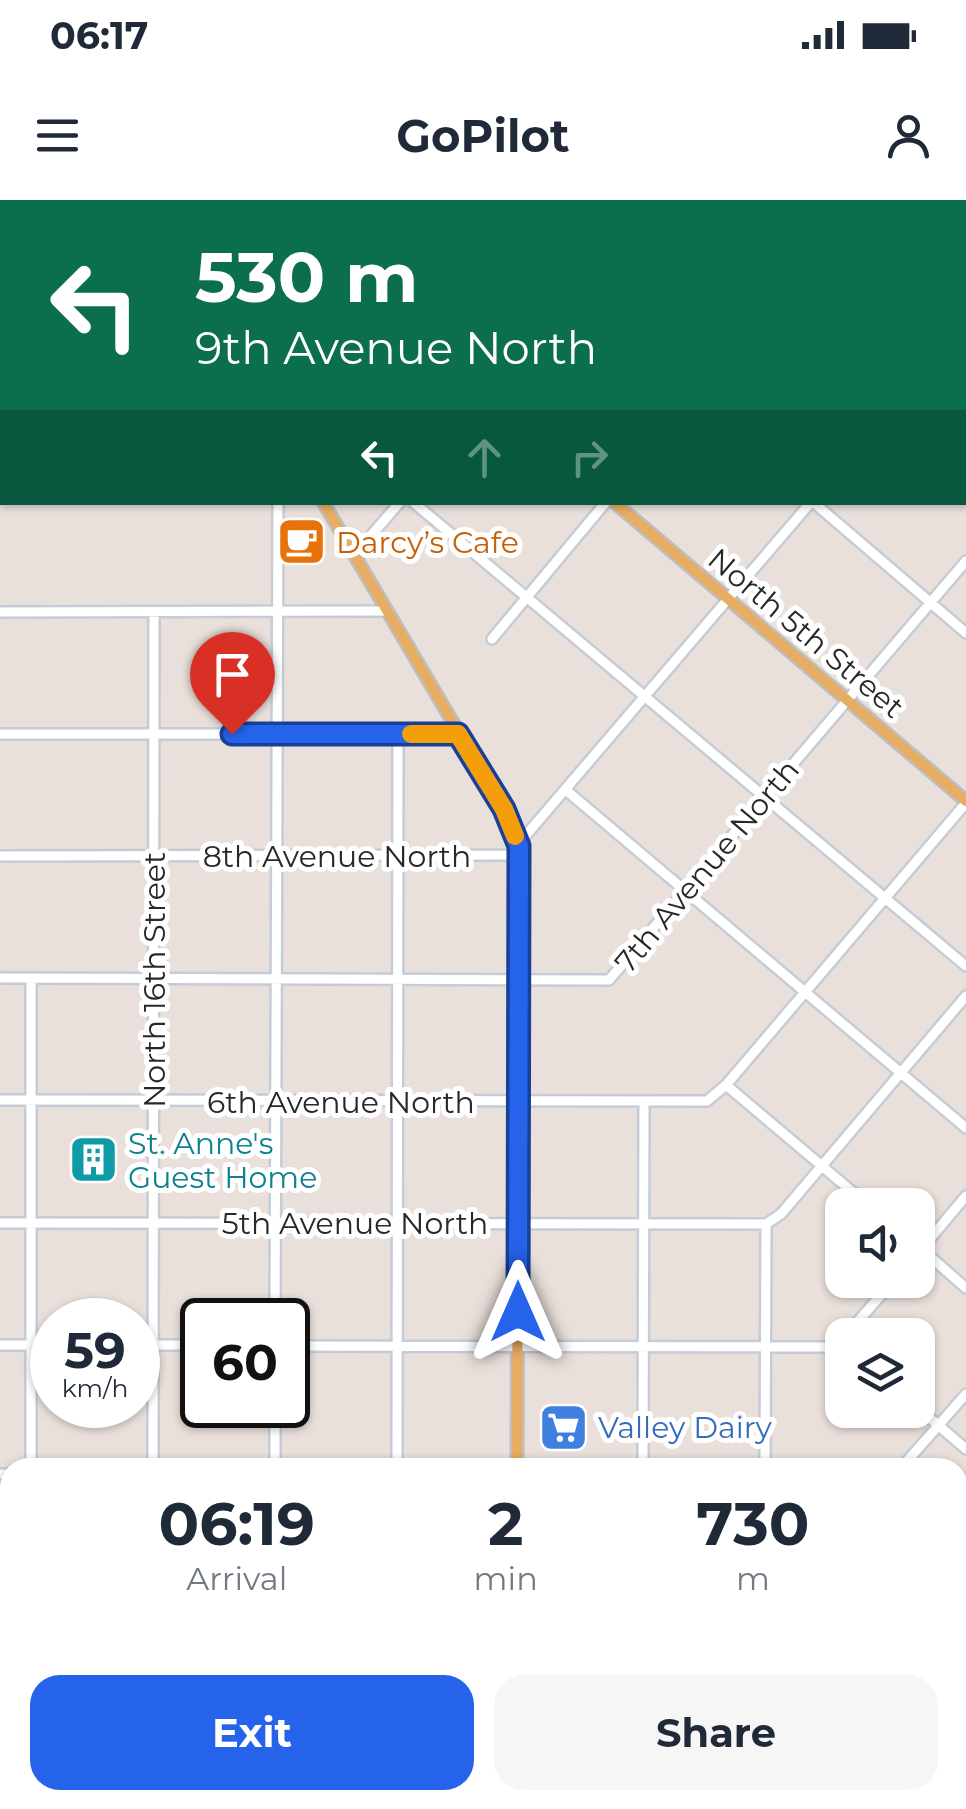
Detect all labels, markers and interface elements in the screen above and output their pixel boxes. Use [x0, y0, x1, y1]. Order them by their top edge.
text: 06:17 [50, 12, 148, 59]
icon: menu [30, 108, 85, 163]
text: GoPilot [396, 108, 570, 163]
icon: person [881, 108, 936, 163]
text: 530 m [195, 234, 419, 320]
icon: left [30, 240, 160, 370]
text: 9th Avenue North [195, 320, 597, 375]
icon: left [352, 430, 407, 485]
icon: ahead [457, 430, 512, 485]
icon: right [562, 430, 617, 485]
cafe icon: Darcy’s Cafe [275, 516, 327, 568]
place label: Darcy’s Cafe [336, 524, 519, 561]
street label: North 5th Street [701, 540, 911, 726]
pin [190, 632, 275, 735]
icon: arrive [205, 647, 260, 702]
street label: 7th Avenue North [607, 752, 807, 980]
street label: 8th Avenue North [203, 838, 471, 875]
street label: North 16th Street [136, 852, 173, 1108]
street label: 6th Avenue North [207, 1084, 475, 1121]
place label: St. Anne's Guest Home [128, 1125, 317, 1196]
building icon: St. Anne's Guest Home [67, 1134, 119, 1186]
map controls [825, 1188, 935, 1428]
button: sound [825, 1188, 935, 1298]
street label: 5th Avenue North [222, 1205, 488, 1242]
position arrow [466, 1260, 570, 1364]
speed limit sign: 60 [180, 1298, 310, 1428]
button: layers [825, 1318, 935, 1428]
text: 59 [64, 1320, 126, 1381]
text: km/h [62, 1373, 128, 1403]
supermarket icon: Valley Dairy [537, 1401, 589, 1453]
place label: Valley Dairy [598, 1409, 773, 1446]
text: 06:19 [159, 1487, 315, 1560]
text: 2 [488, 1487, 523, 1560]
text: 730 [696, 1487, 809, 1560]
text: Arrival [186, 1559, 287, 1598]
text: min [474, 1559, 538, 1598]
text: m [736, 1559, 770, 1598]
button: Exit [30, 1675, 474, 1790]
button: Share [494, 1675, 938, 1790]

